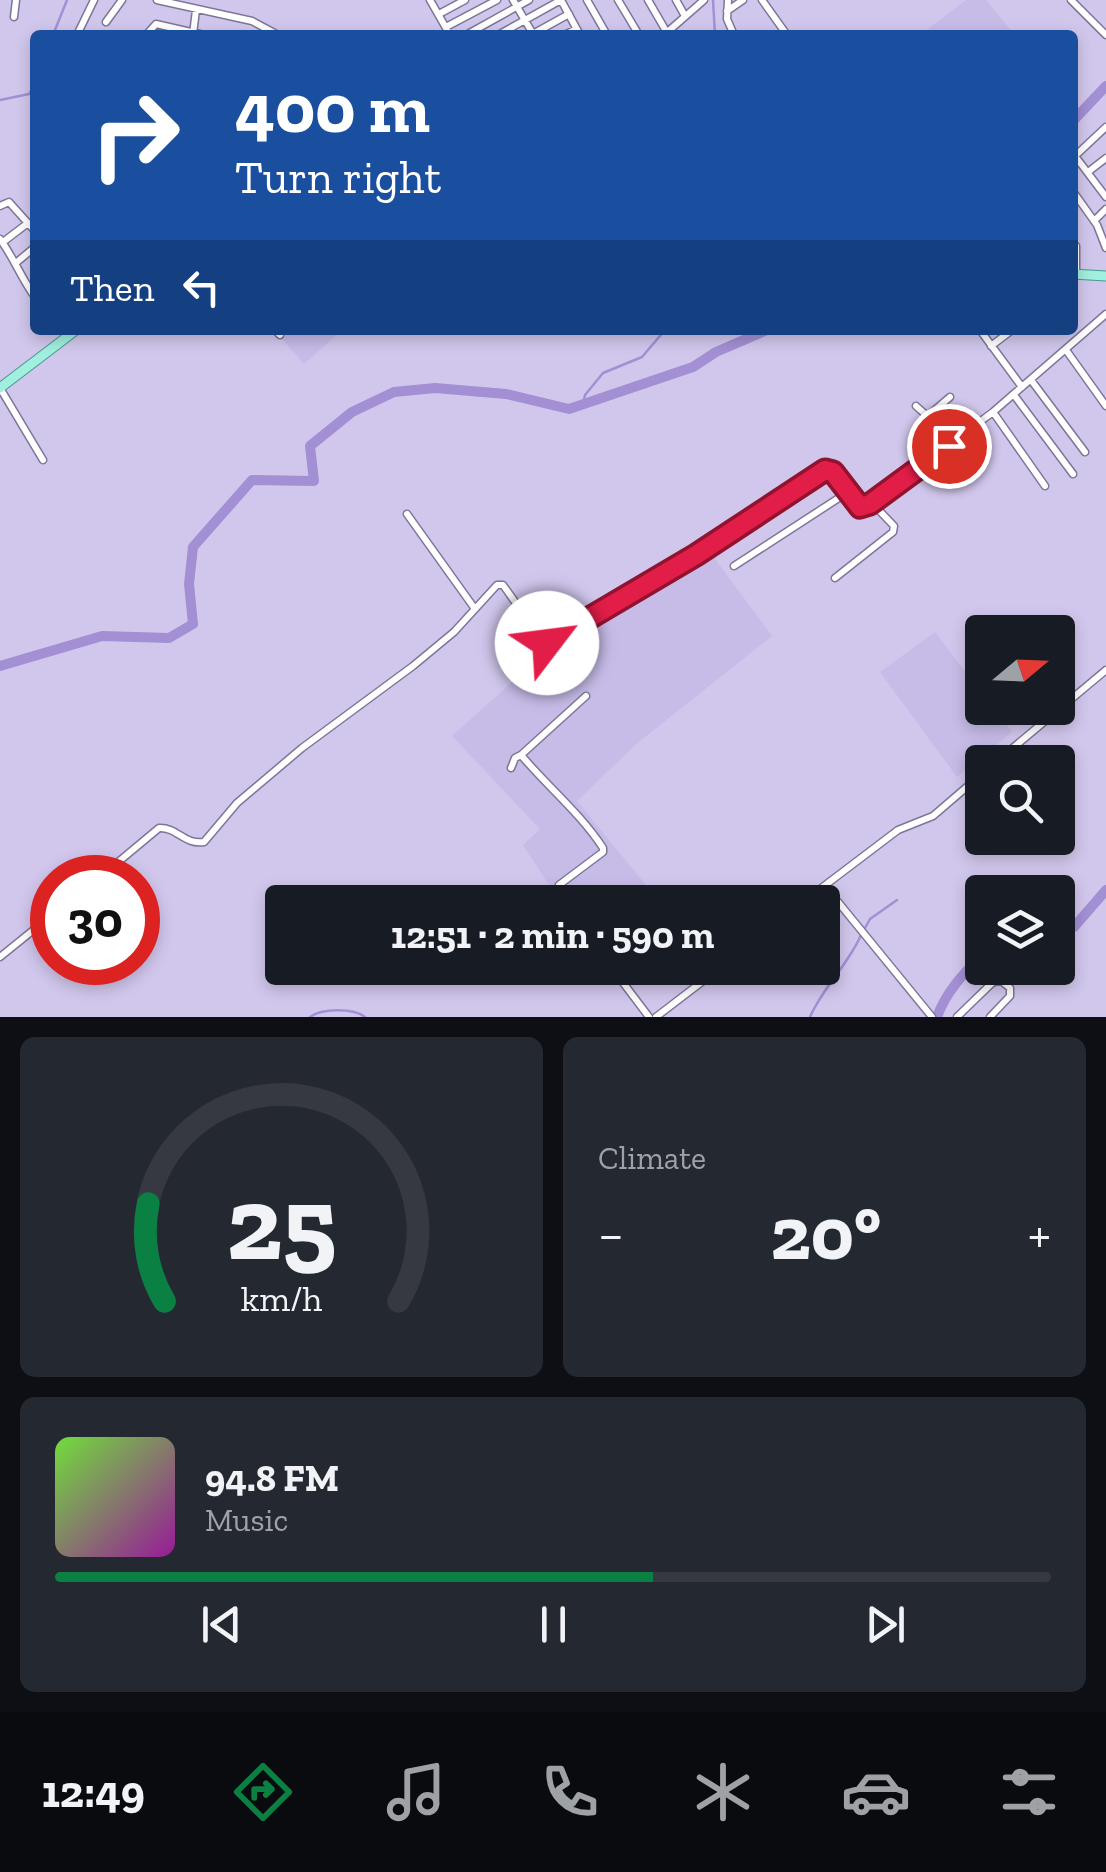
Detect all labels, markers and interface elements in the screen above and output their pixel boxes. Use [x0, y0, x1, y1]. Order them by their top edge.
text: 400 m [235, 66, 430, 150]
icon: right [70, 70, 200, 200]
text: Turn right [235, 151, 441, 205]
icon: left [174, 260, 229, 315]
text: Then [70, 265, 154, 311]
pin [907, 404, 992, 489]
icon: arrive [922, 419, 977, 474]
position arrow [495, 591, 599, 695]
north arrow [965, 615, 1075, 725]
map controls [965, 615, 1075, 985]
button: search [965, 745, 1075, 855]
speed limit sign: 30 [30, 855, 160, 985]
button: layers [965, 875, 1075, 985]
text: 12:51 · 2 min · 590 m [391, 912, 714, 958]
text: Climate [598, 1139, 706, 1177]
text: 25 [226, 1161, 337, 1286]
text: 20° [770, 1188, 881, 1278]
text: − [598, 1201, 624, 1267]
text: + [1028, 1201, 1051, 1267]
text: km/h [241, 1277, 322, 1320]
text: 94.8 FM [205, 1455, 339, 1501]
text: Music [205, 1501, 288, 1539]
icon: previous [194, 1597, 249, 1652]
icon: pause [526, 1597, 581, 1652]
icon: next [858, 1597, 913, 1652]
icon: directions [228, 1757, 298, 1827]
icon: music [381, 1757, 451, 1827]
icon: phone [535, 1757, 605, 1827]
icon: climate [688, 1757, 758, 1827]
icon: car [841, 1757, 911, 1827]
icon: filters [994, 1757, 1064, 1827]
text: 12:49 [42, 1765, 145, 1819]

